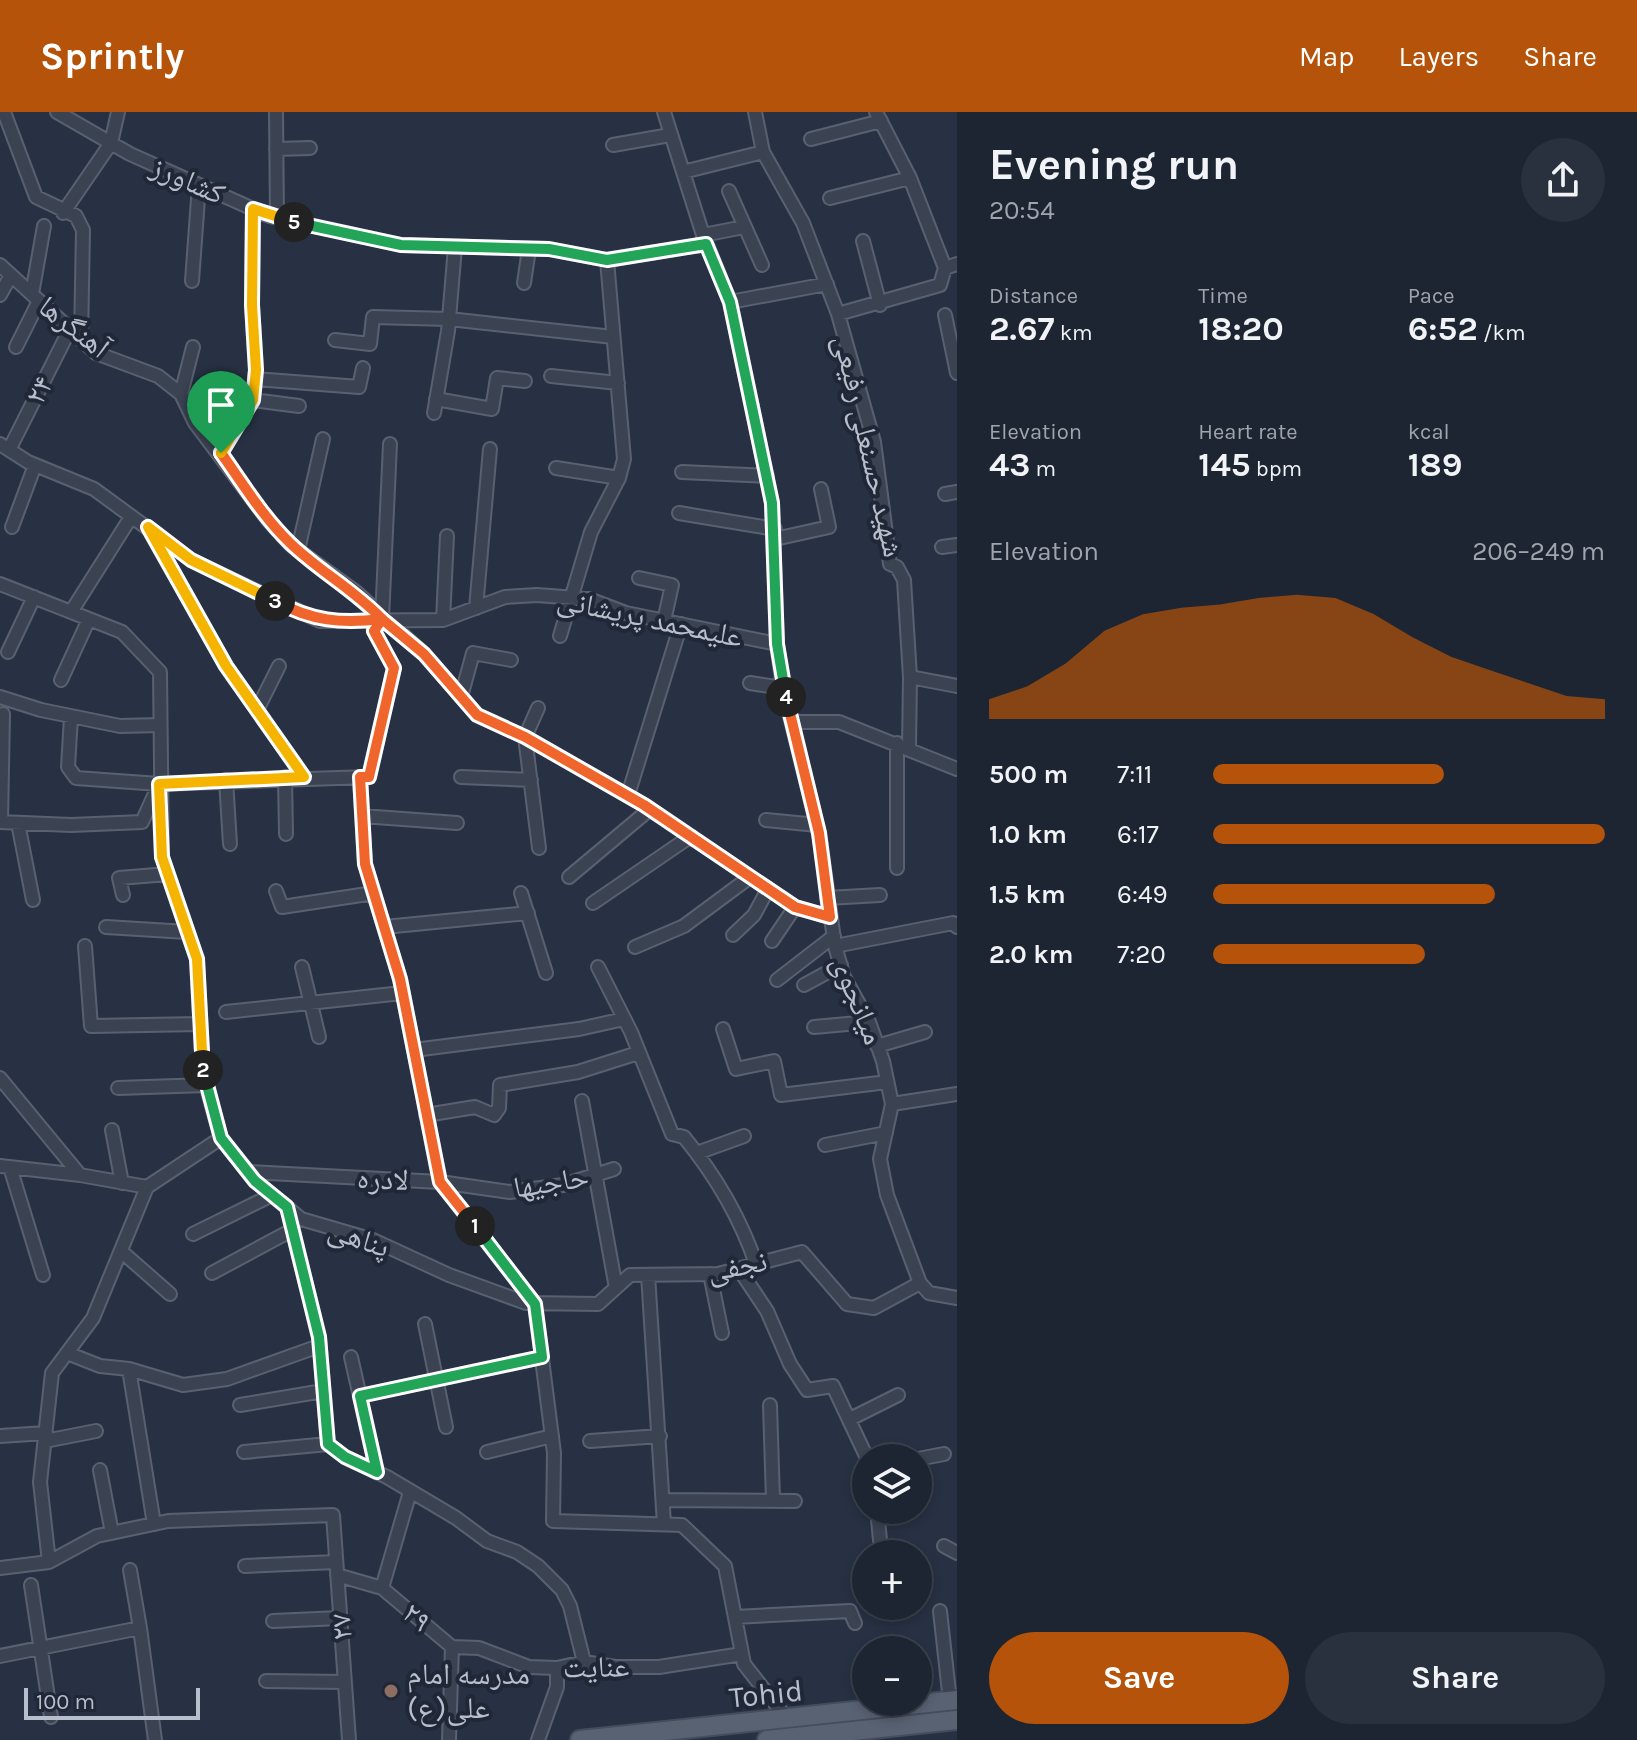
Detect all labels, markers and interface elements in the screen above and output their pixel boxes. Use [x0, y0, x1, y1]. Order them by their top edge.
text: Sprintly [40, 34, 184, 79]
text: Map [1299, 40, 1354, 73]
text: Layers [1398, 40, 1479, 73]
text: Share [1523, 40, 1597, 73]
button: share [1521, 138, 1605, 222]
text: Evening run [989, 139, 1239, 190]
street label: کشاورز [145, 147, 231, 212]
text: 20:54 [989, 195, 1055, 226]
pin: 5 [274, 202, 314, 242]
text: 5 [288, 209, 300, 235]
text: Distance [989, 283, 1078, 309]
text: Time [1198, 283, 1248, 309]
text: Pace [1408, 283, 1455, 309]
street label: آهنگرها [31, 288, 118, 367]
text: 2.67 [989, 309, 1054, 349]
text: 18:20 [1198, 309, 1284, 349]
text: 6:52 [1408, 309, 1478, 349]
text: km [1054, 320, 1093, 346]
text: /km [1478, 320, 1526, 346]
street label: شهید حسنعلی رفیعی [826, 332, 912, 560]
street label: ۲۴ [17, 370, 61, 410]
pin [187, 371, 255, 453]
icon: arrive [199, 383, 243, 427]
text: Elevation [989, 419, 1082, 445]
text: Heart rate [1198, 419, 1298, 445]
text: kcal [1408, 419, 1450, 445]
text: 43 [989, 445, 1030, 485]
text: 145 [1198, 445, 1250, 485]
text: 189 [1408, 445, 1463, 485]
text: m [1030, 456, 1056, 482]
text: bpm [1250, 456, 1302, 482]
text: Elevation [989, 536, 1099, 567]
text: 206–249 m [1472, 536, 1605, 567]
pin: 3 [255, 581, 295, 621]
street label: علیمحمد پریشانی [554, 581, 746, 655]
text: 3 [268, 588, 282, 614]
pin: 4 [766, 677, 806, 717]
text: 4 [779, 684, 793, 710]
text: 500 m [989, 759, 1068, 790]
text: 7:11 [1117, 759, 1152, 790]
text: 1.0 km [989, 819, 1067, 850]
text: 6:17 [1117, 819, 1159, 850]
text: 1.5 km [989, 879, 1066, 910]
text: 6:49 [1117, 879, 1167, 910]
text: 2.0 km [989, 939, 1073, 970]
text: 7:20 [1117, 939, 1166, 970]
street label: میانجوی [824, 950, 892, 1050]
pin: 2 [183, 1050, 223, 1090]
text: 2 [196, 1057, 210, 1083]
street label: حاجیها [511, 1158, 591, 1206]
street label: لادره [356, 1160, 410, 1198]
pin: 1 [455, 1206, 495, 1246]
street label: پناهی [324, 1211, 394, 1265]
text: 1 [471, 1213, 479, 1239]
street label: نجفی [704, 1243, 770, 1289]
map controls [852, 1444, 932, 1716]
button: layers [852, 1444, 932, 1524]
button: + [852, 1540, 932, 1620]
street label: ۲۹ [395, 1595, 439, 1639]
street label: ۲۷ [322, 1612, 360, 1642]
button: Save [989, 1632, 1289, 1724]
button: Share [1305, 1632, 1605, 1724]
button: − [852, 1636, 932, 1716]
street label: عنایت [563, 1648, 629, 1686]
place label: مدرسه امام علی(ع) [407, 1656, 530, 1727]
street label: Tohid [727, 1672, 805, 1716]
marker: مدرسه امام علی(ع) [382, 1682, 400, 1700]
scale bar [24, 1684, 200, 1720]
text: 100 m [36, 1689, 95, 1715]

